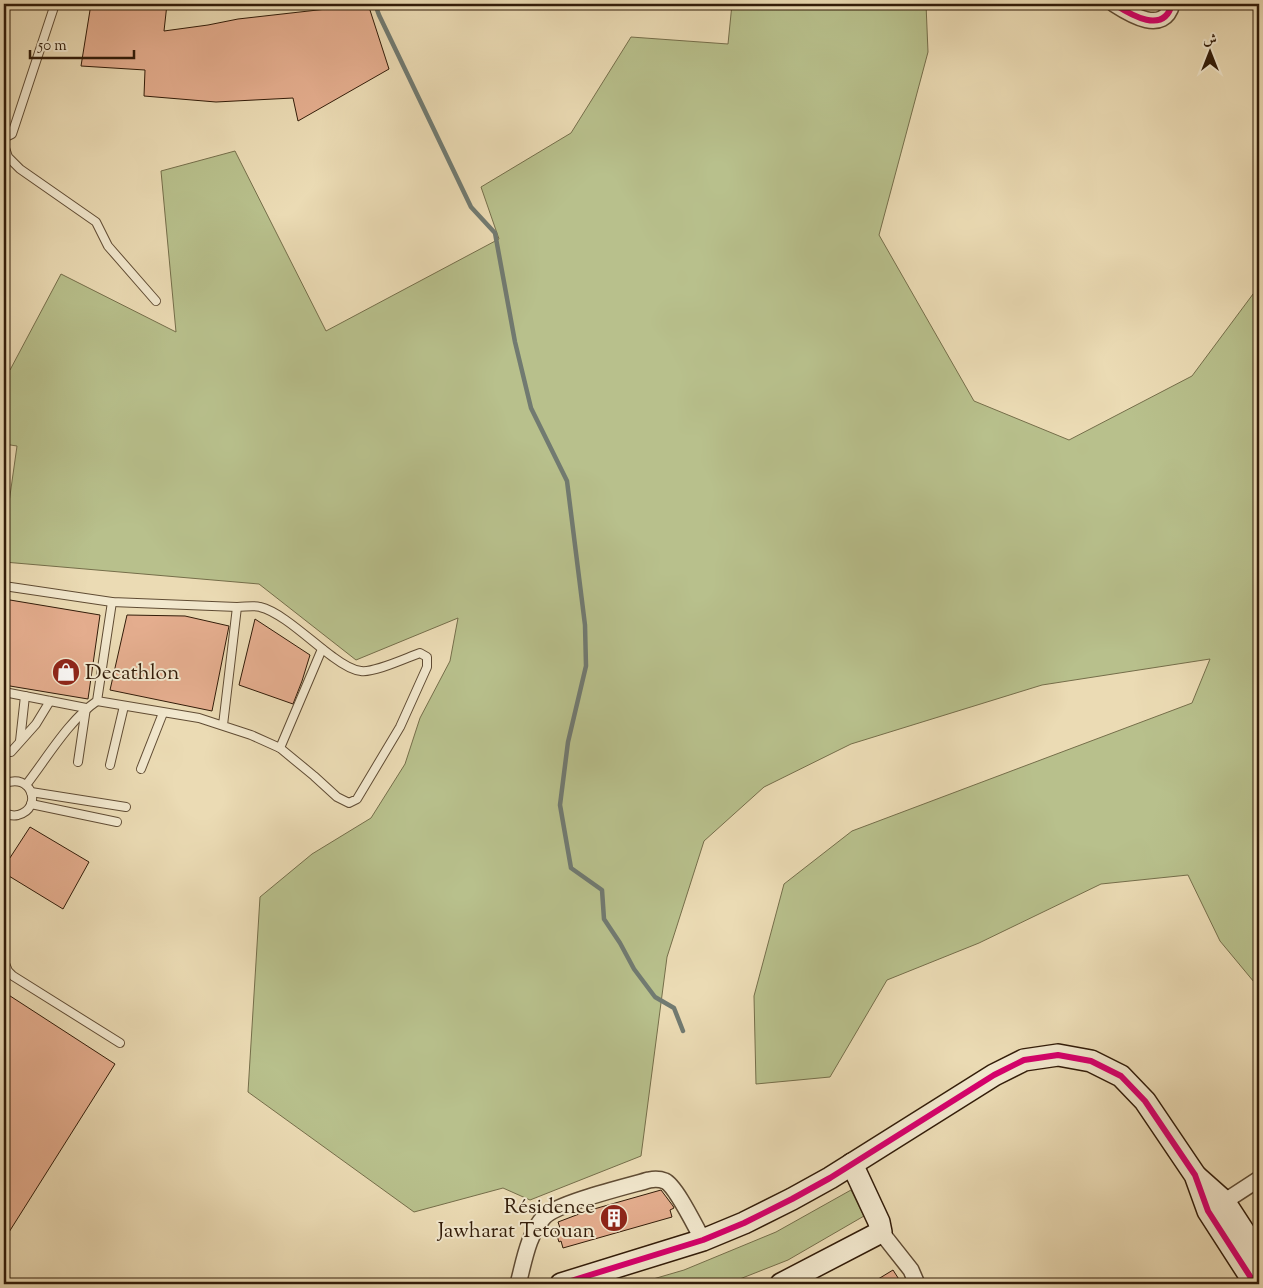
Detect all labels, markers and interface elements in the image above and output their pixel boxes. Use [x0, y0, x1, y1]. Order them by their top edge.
scale bar [30, 28, 134, 60]
north arrow [1186, 28, 1236, 78]
text: ش [1203, 31, 1217, 51]
text: 50 m [37, 36, 67, 57]
shop icon: Decathlon [51, 657, 81, 687]
place label: Decathlon [85, 659, 179, 689]
place label: Résidence Jawharat Tetouan [437, 1193, 595, 1247]
building icon: Résidence Jawharat Tetouan [599, 1203, 629, 1233]

